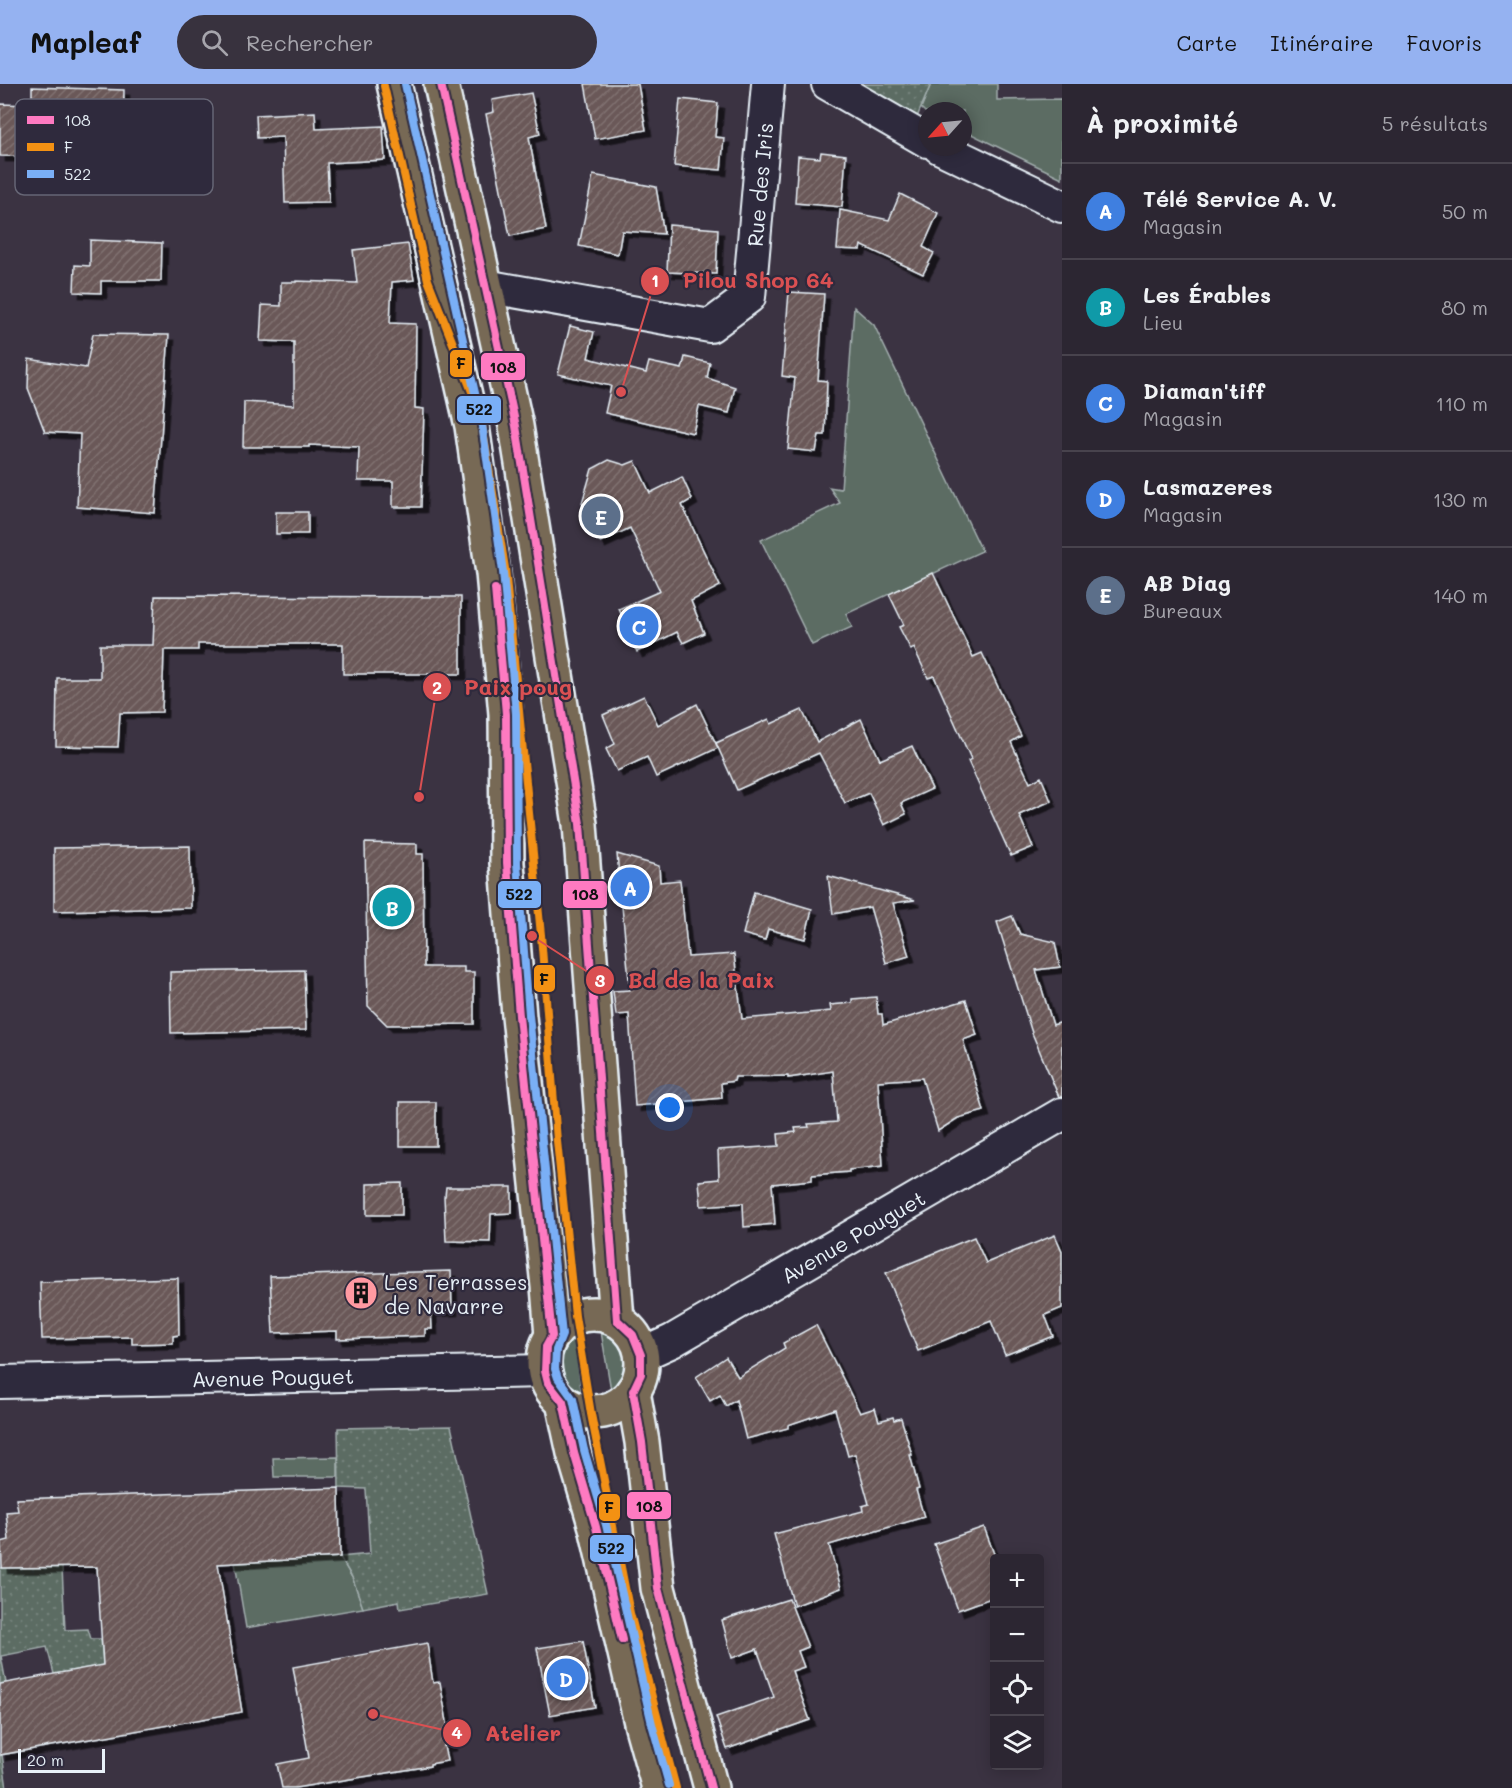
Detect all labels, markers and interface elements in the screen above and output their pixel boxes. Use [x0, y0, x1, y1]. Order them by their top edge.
search box [177, 15, 597, 69]
text: Mapleaf [30, 24, 141, 60]
icon: search [198, 26, 231, 59]
text: Rechercher [246, 28, 374, 57]
text: Carte [1176, 29, 1237, 56]
text: Itinéraire [1270, 29, 1373, 56]
text: Favoris [1406, 29, 1482, 56]
legend [15, 99, 213, 195]
north arrow [918, 102, 972, 156]
text: À proximité [1086, 106, 1238, 140]
text: 108 [64, 109, 91, 130]
text: 5 résultats [1382, 110, 1488, 136]
street label: Rue des Iris [740, 121, 778, 248]
text: F [64, 136, 73, 157]
text: 522 [64, 163, 91, 184]
text: Télé Service A. V. [1143, 184, 1337, 213]
text: A [1099, 198, 1112, 224]
text: 50 m [1442, 198, 1488, 224]
text: Magasin [1143, 213, 1222, 239]
callout: Pilou Shop 64 [640, 261, 845, 301]
text: Pilou Shop 64 [682, 265, 834, 294]
text: 1 [651, 268, 659, 292]
text: Les Érables [1143, 280, 1271, 309]
text: B [1099, 294, 1112, 320]
text: 80 m [1441, 294, 1488, 320]
text: Lieu [1143, 309, 1183, 335]
line badge: F [449, 349, 473, 378]
text: F [456, 352, 466, 373]
line badge: 108 [480, 352, 526, 381]
text: 108 [489, 356, 517, 377]
text: Diaman'tiff [1143, 376, 1265, 405]
text: C [1098, 390, 1113, 416]
text: 110 m [1435, 390, 1488, 416]
line badge: 522 [456, 395, 502, 424]
text: 522 [465, 398, 493, 419]
text: Magasin [1143, 405, 1222, 431]
text: Lasmazeres [1143, 472, 1273, 501]
text: D [1098, 486, 1113, 512]
text: 130 m [1433, 486, 1488, 512]
pin: E [582, 494, 620, 538]
text: Magasin [1143, 501, 1222, 527]
text: AB Diag [1143, 568, 1231, 597]
text: E [1099, 582, 1112, 608]
text: 140 m [1433, 582, 1488, 608]
text: Bureaux [1143, 597, 1222, 623]
pin: C [620, 604, 658, 648]
callout: Paix poug [422, 667, 584, 707]
text: Paix poug [464, 672, 572, 701]
text: 2 [432, 675, 442, 699]
pin: A [610, 864, 650, 910]
line badge: 522 [497, 880, 542, 909]
line badge: 108 [562, 880, 608, 909]
text: 522 [505, 883, 533, 904]
text: 108 [571, 883, 599, 904]
pin: B [372, 884, 412, 930]
callout: Bd de la Paix [585, 960, 786, 1000]
line badge: F [533, 964, 556, 993]
text: Bd de la Paix [628, 965, 774, 994]
text: F [539, 968, 549, 989]
text: 3 [595, 968, 606, 992]
your location [655, 1093, 684, 1122]
street label: Avenue Pouguet [776, 1183, 929, 1288]
place label: Les Terrasses de Navarre [384, 1268, 527, 1319]
building icon: Les Terrasses de Navarre [343, 1275, 379, 1311]
street label: Avenue Pouguet [192, 1361, 354, 1392]
line badge: 108 [626, 1491, 672, 1520]
line badge: F [598, 1493, 621, 1522]
text: 108 [635, 1495, 663, 1516]
text: F [604, 1496, 614, 1517]
line badge: 522 [589, 1534, 634, 1563]
text: 522 [597, 1537, 625, 1558]
map controls [990, 1554, 1044, 1770]
button: + [990, 1554, 1044, 1608]
button: − [990, 1608, 1044, 1662]
pin: D [546, 1656, 586, 1700]
button: locate [990, 1662, 1044, 1716]
callout: Atelier [442, 1713, 573, 1753]
button: layers [990, 1716, 1044, 1770]
text: Atelier [485, 1718, 561, 1747]
text: 4 [451, 1720, 463, 1744]
scale bar [18, 1746, 105, 1774]
text: 20 m [27, 1749, 64, 1770]

